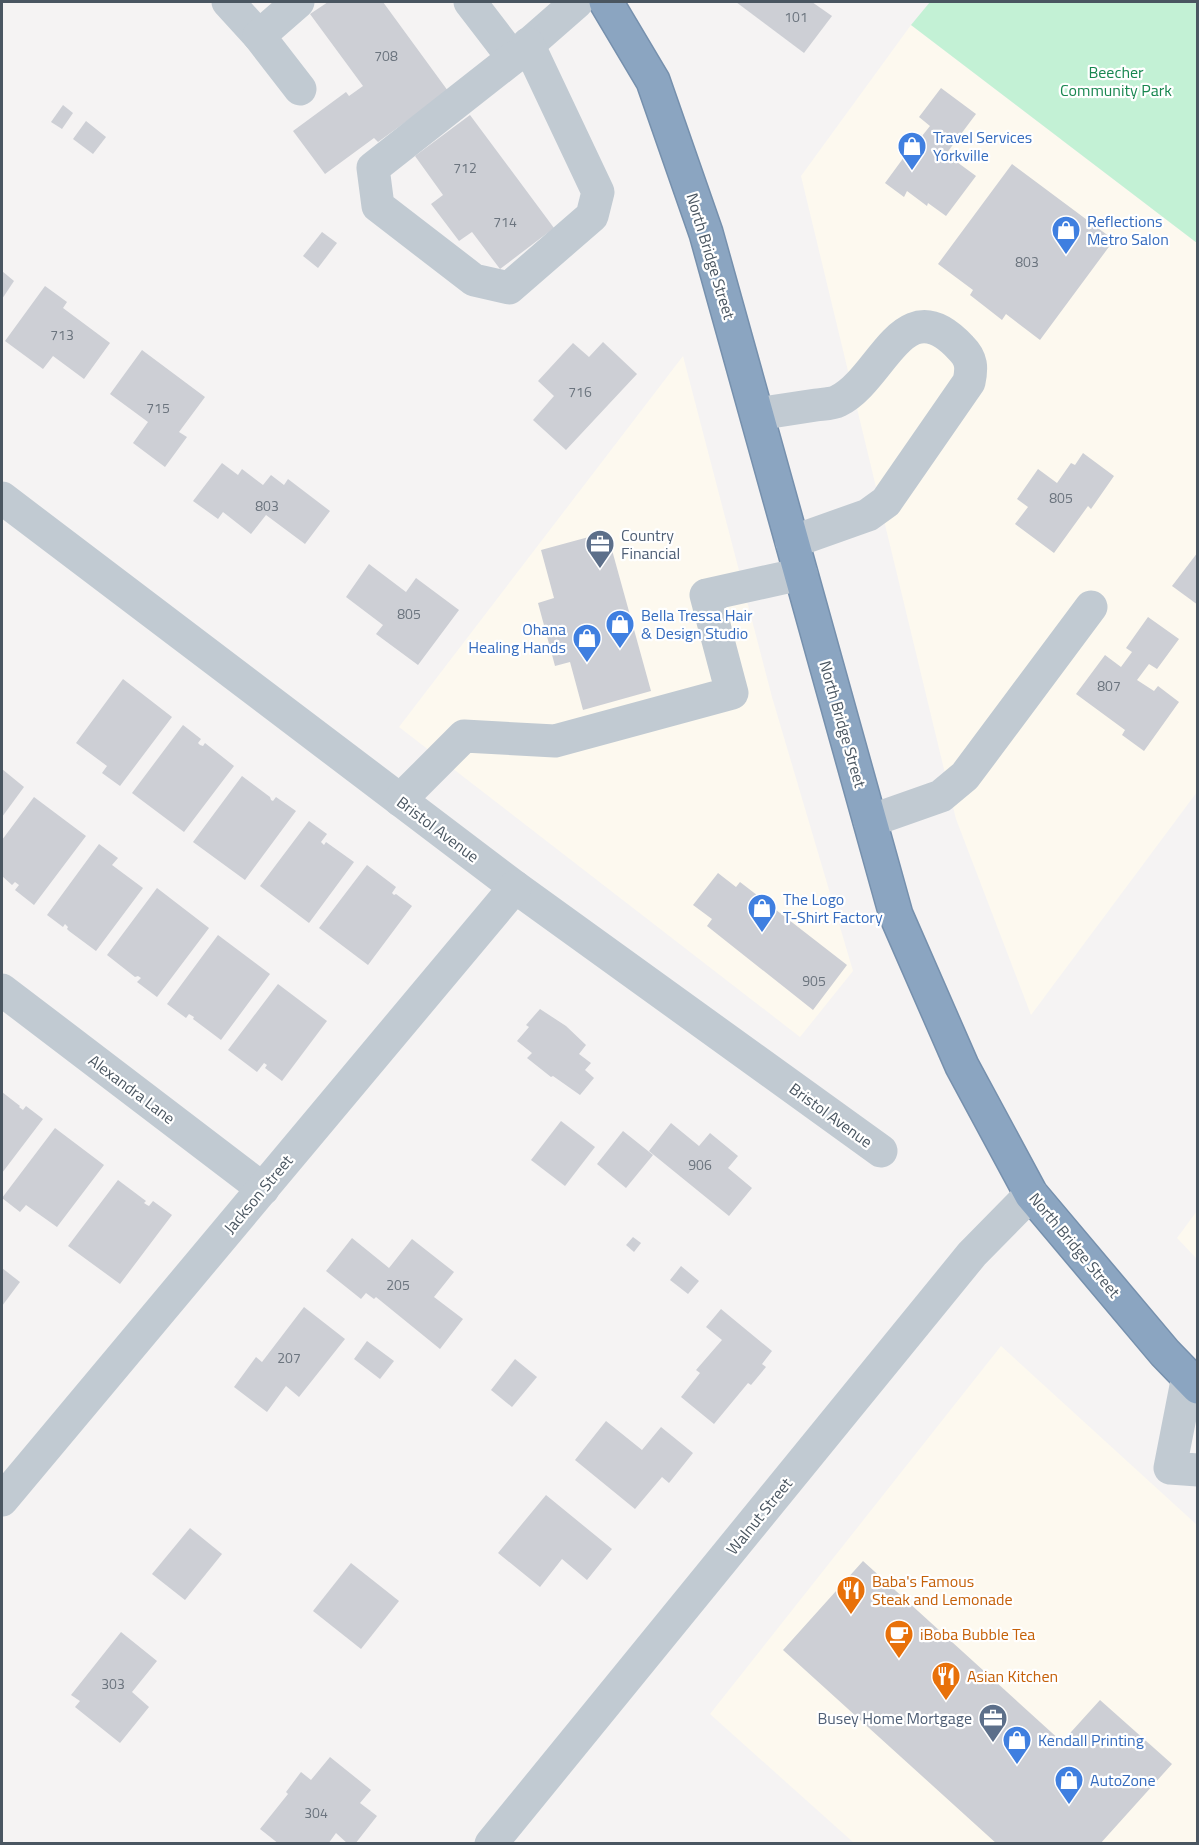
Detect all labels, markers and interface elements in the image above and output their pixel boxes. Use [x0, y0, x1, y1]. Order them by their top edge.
house number: 101 [784, 6, 808, 27]
house number: 708 [374, 45, 398, 66]
park label: Beecher Community Park [1060, 60, 1172, 102]
place label: Travel Services Yorkville [933, 125, 1032, 167]
shop icon: Travel Services Yorkville [896, 130, 928, 172]
house number: 712 [453, 157, 477, 178]
street label: North Bridge Street [680, 190, 742, 322]
place label: Reflections Metro Salon [1087, 209, 1169, 251]
house number: 714 [493, 211, 517, 232]
shop icon: Reflections Metro Salon [1050, 214, 1082, 256]
house number: 803 [1015, 251, 1039, 272]
house number: 713 [50, 324, 74, 345]
house number: 716 [568, 381, 592, 402]
house number: 715 [146, 397, 170, 418]
house number: 805 [1049, 487, 1073, 508]
house number: 803 [255, 495, 279, 516]
place label: Country Financial [621, 523, 680, 565]
office icon: Country Financial [584, 528, 616, 570]
house number: 805 [397, 603, 421, 624]
place label: Bella Tressa Hair & Design Studio [641, 603, 753, 645]
shop icon: Bella Tressa Hair & Design Studio [604, 608, 636, 650]
place label: Ohana Healing Hands [468, 617, 566, 659]
shop icon: Ohana Healing Hands [571, 622, 603, 664]
street label: North Bridge Street [813, 658, 873, 791]
house number: 807 [1097, 675, 1121, 696]
street label: Bristol Avenue [392, 790, 484, 868]
place label: The Logo T-Shirt Factory [783, 887, 883, 929]
shop icon: The Logo T-Shirt Factory [746, 892, 778, 934]
house number: 905 [802, 970, 826, 991]
street label: Alexandra Lane [84, 1048, 180, 1130]
street label: Bristol Avenue [784, 1077, 878, 1153]
street label: Jackson Street [218, 1149, 298, 1239]
house number: 906 [688, 1154, 712, 1175]
street label: North Bridge Street [1024, 1187, 1127, 1303]
house number: 205 [386, 1274, 410, 1295]
house number: 207 [277, 1347, 301, 1368]
street label: Walnut Street [720, 1472, 798, 1560]
place label: Baba's Famous Steak and Lemonade [872, 1569, 1013, 1611]
restaurant icon: Baba's Famous Steak and Lemonade [835, 1574, 867, 1616]
cafe icon: iBoba Bubble Tea [883, 1618, 915, 1660]
place label: iBoba Bubble Tea [920, 1622, 1035, 1646]
restaurant icon: Asian Kitchen [930, 1660, 962, 1702]
place label: Asian Kitchen [967, 1664, 1058, 1688]
house number: 303 [101, 1673, 125, 1694]
office icon: Busey Home Mortgage [977, 1702, 1009, 1744]
place label: Busey Home Mortgage [817, 1706, 972, 1730]
shop icon: Kendall Printing [1001, 1724, 1033, 1766]
place label: Kendall Printing [1038, 1728, 1144, 1752]
shop icon: AutoZone [1053, 1764, 1085, 1806]
place label: AutoZone [1090, 1768, 1156, 1792]
house number: 304 [304, 1802, 328, 1823]

